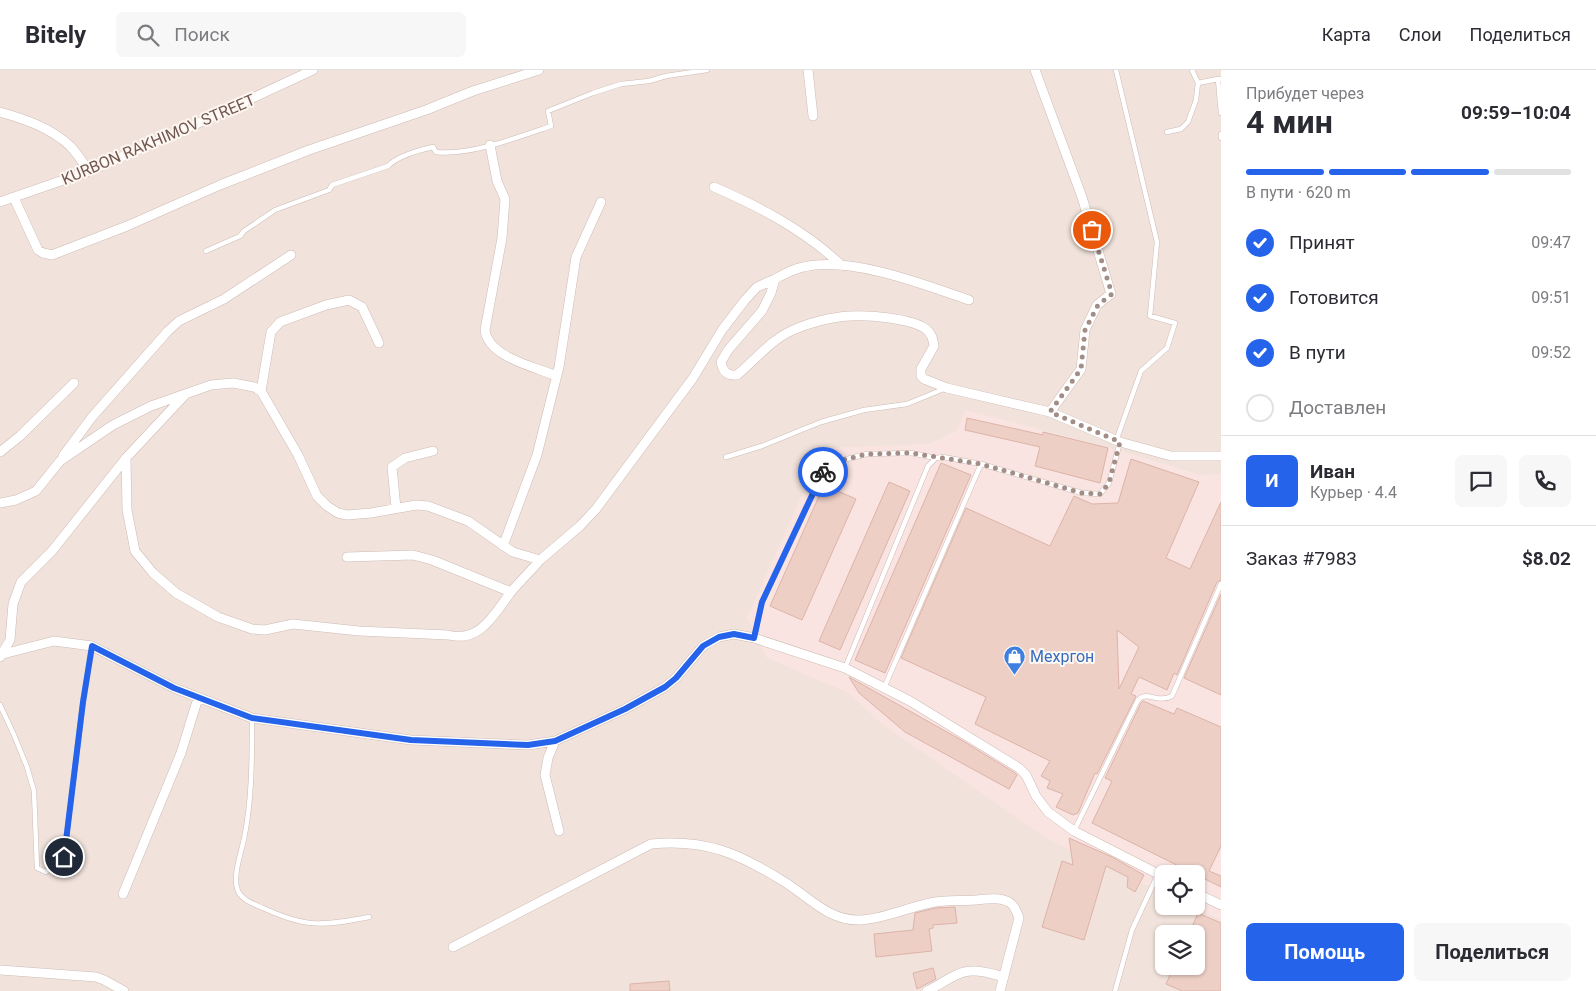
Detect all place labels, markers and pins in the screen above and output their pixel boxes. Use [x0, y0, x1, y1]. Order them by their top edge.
pin [1071, 209, 1113, 251]
shop icon: Мехргон [1002, 644, 1026, 675]
place label: Мехргон [1030, 647, 1094, 666]
pin [43, 836, 85, 878]

